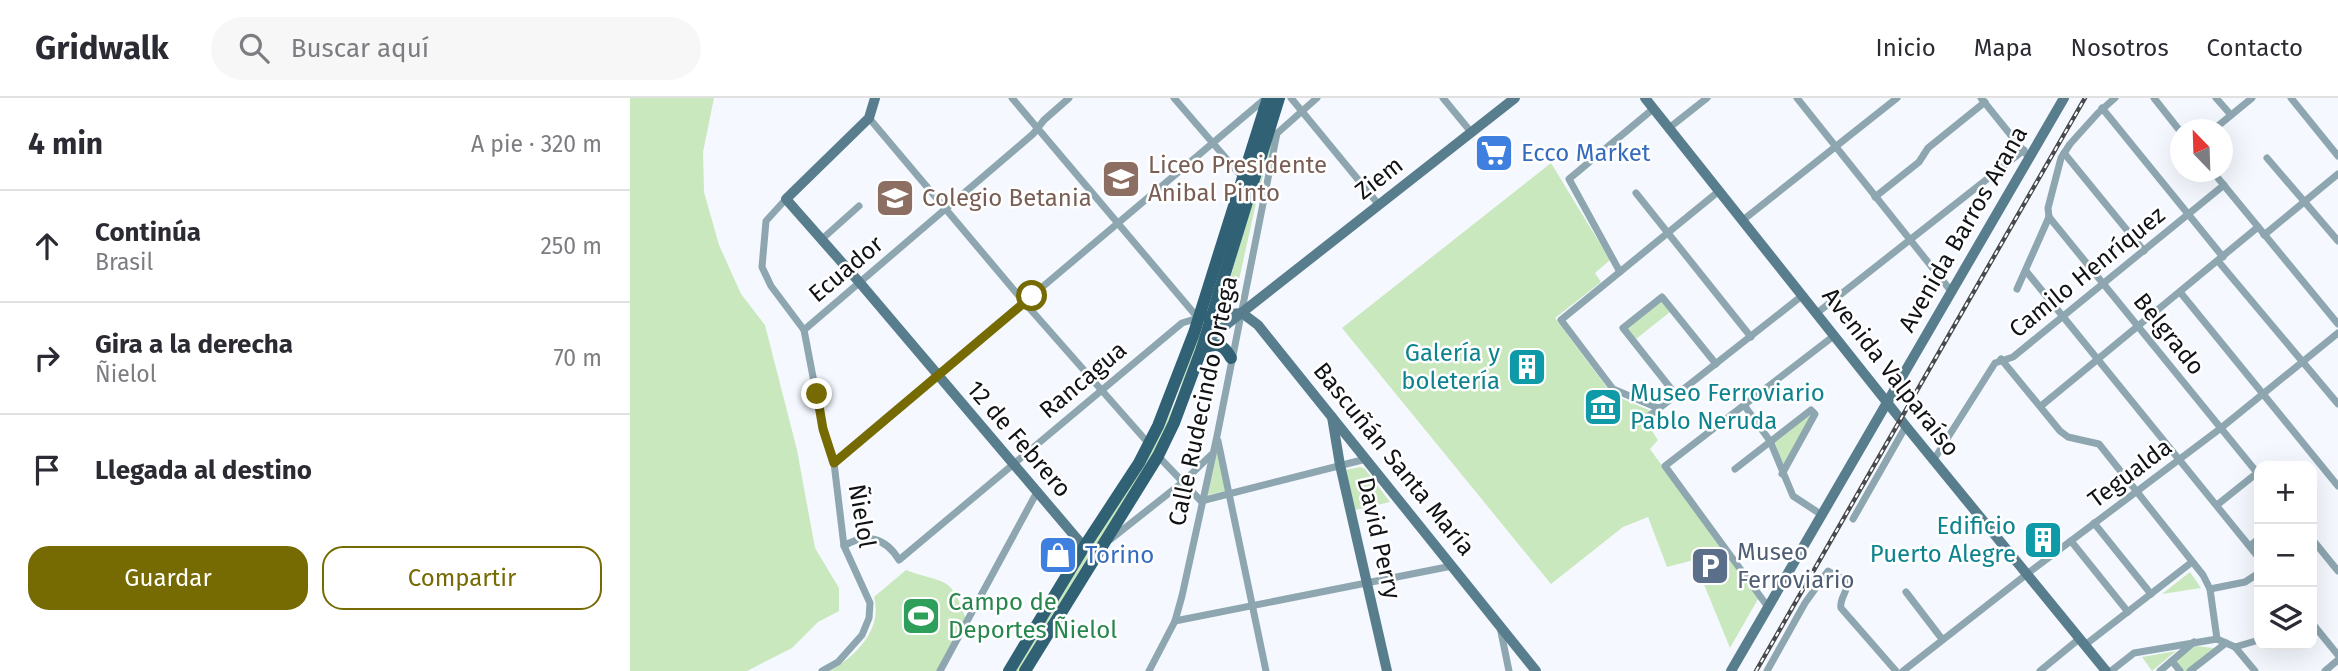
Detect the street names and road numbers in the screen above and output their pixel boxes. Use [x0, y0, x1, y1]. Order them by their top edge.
street label: Avenida Barros Arana [1893, 121, 2033, 337]
street label: Ziem [1350, 151, 1408, 205]
street label: Camilo Henríquez [2004, 201, 2170, 343]
street label: Ecuador [803, 229, 889, 308]
street label: Calle Rudecindo Ortega [1163, 274, 1243, 528]
street label: Avenida Valparaíso [1817, 282, 1965, 462]
street label: Belgrado [2128, 287, 2210, 381]
street label: Rancagua [1034, 336, 1132, 424]
street label: Bascuñán Santa María [1308, 357, 1480, 561]
street label: 12 de Febrero [961, 375, 1077, 503]
street label: Tegualda [2083, 432, 2177, 514]
street label: David Perry [1351, 475, 1407, 602]
street label: Ñielol [843, 482, 881, 550]

